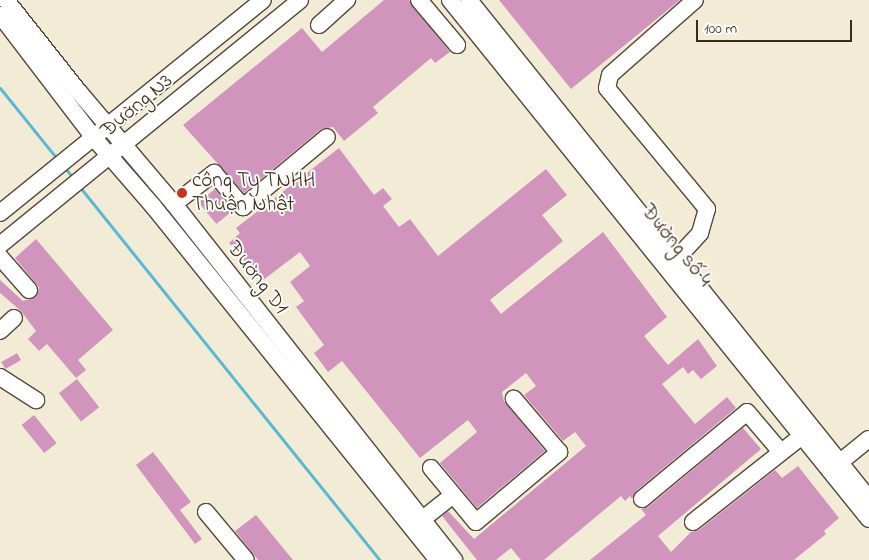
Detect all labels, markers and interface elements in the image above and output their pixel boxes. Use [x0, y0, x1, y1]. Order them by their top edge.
scale bar [699, 10, 855, 42]
text: 100 m [704, 18, 737, 40]
street label: Đường N3 [96, 69, 178, 143]
place label: công Ty TNHH Thuận Nhật [192, 168, 315, 218]
marker: công Ty TNHH Thuận Nhật [176, 187, 188, 199]
street label: Đường số 4 [635, 200, 717, 292]
street label: Đường D1 [221, 237, 293, 319]

